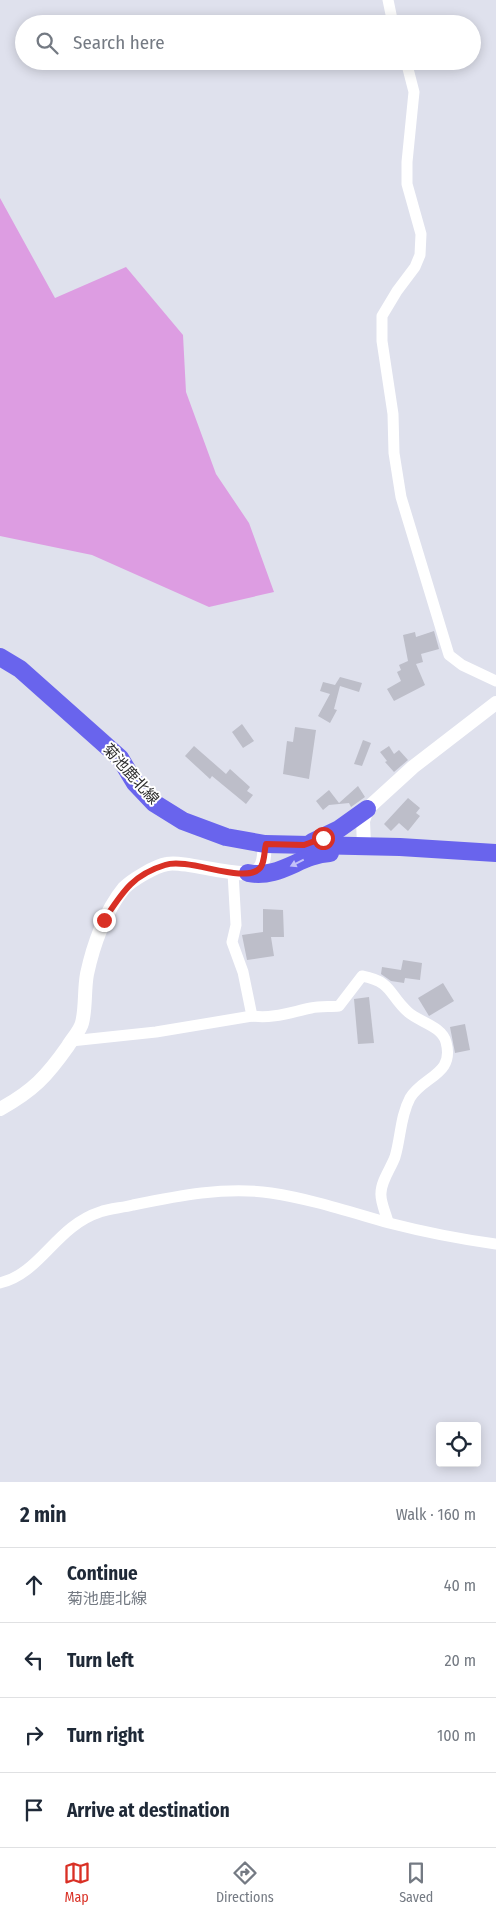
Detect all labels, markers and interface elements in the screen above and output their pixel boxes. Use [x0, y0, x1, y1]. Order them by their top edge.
search box [15, 15, 481, 70]
icon: search [33, 29, 61, 57]
text: Search here [73, 31, 165, 54]
street label: 菊池鹿北線 [99, 740, 163, 808]
route start [312, 827, 335, 850]
one-way arrow [289, 858, 304, 867]
route end [93, 909, 116, 932]
map controls [436, 1422, 481, 1467]
button: locate [436, 1422, 481, 1467]
text: 2 min [20, 1502, 67, 1528]
text: Walk · 160 m [396, 1505, 476, 1524]
text: Continue [67, 1562, 138, 1585]
icon: ahead [20, 1571, 48, 1599]
text: 40 m [444, 1576, 476, 1595]
text: 菊池鹿北線 [67, 1589, 147, 1608]
icon: left [20, 1646, 48, 1674]
text: Turn left [67, 1649, 134, 1672]
text: 20 m [445, 1651, 476, 1670]
icon: right [20, 1721, 48, 1749]
text: Turn right [67, 1724, 144, 1747]
text: 100 m [437, 1726, 476, 1745]
icon: arrive [20, 1796, 48, 1824]
text: Arrive at destination [67, 1799, 230, 1822]
tab: Map [63, 1859, 91, 1906]
tab: Directions [216, 1859, 274, 1906]
tab: Saved [399, 1859, 433, 1906]

